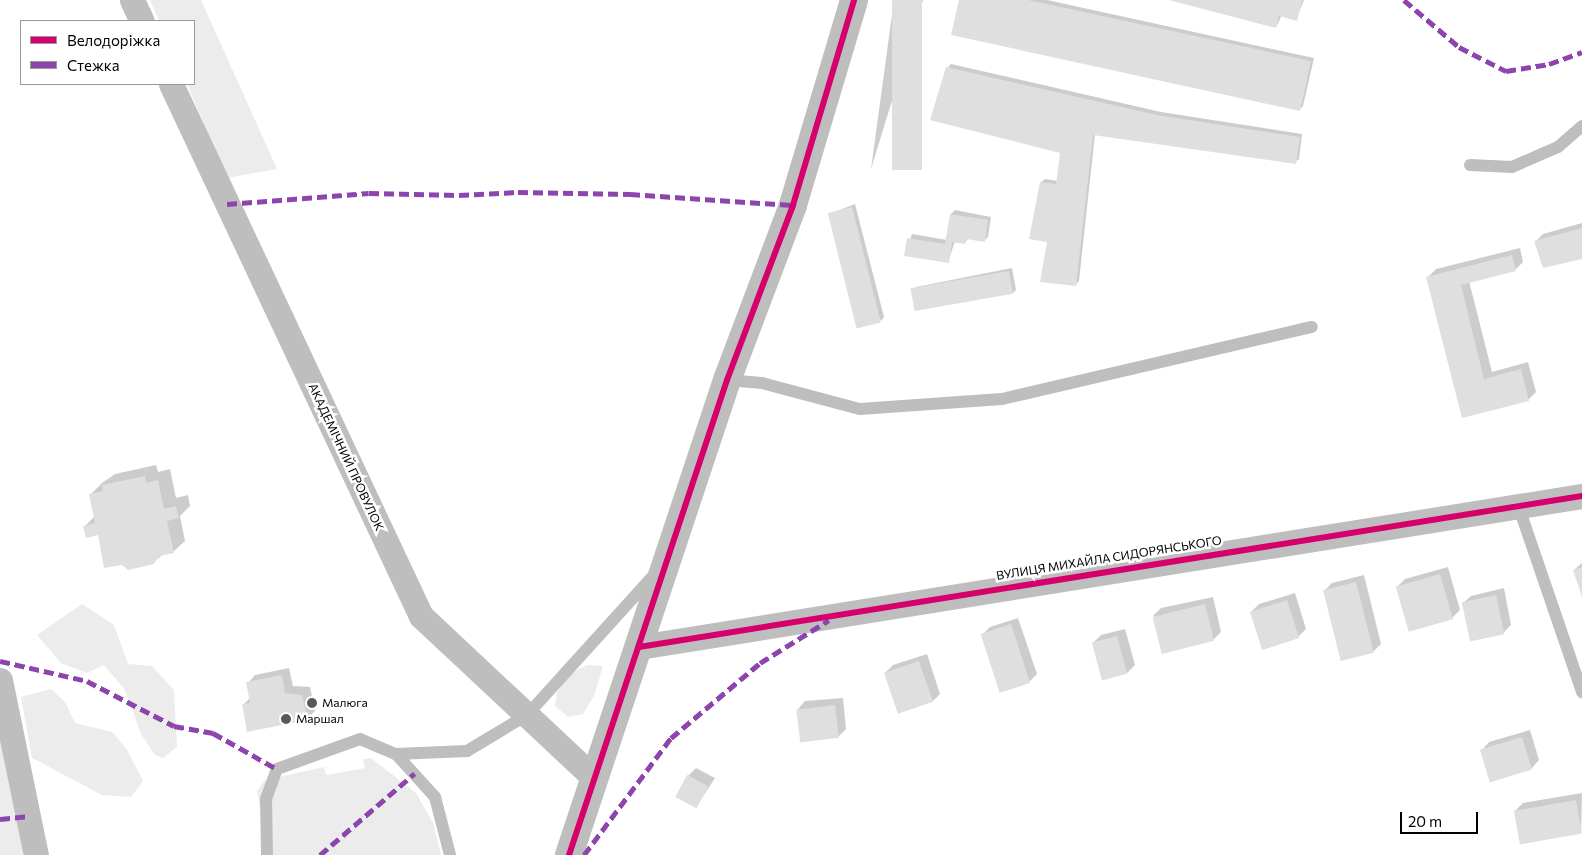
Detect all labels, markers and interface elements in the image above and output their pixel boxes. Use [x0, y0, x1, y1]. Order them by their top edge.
legend [20, 20, 195, 85]
text: Велодоріжка [67, 31, 160, 49]
text: Стежка [67, 56, 120, 74]
street label: АКАДЕМІЧНИЙ ПРОВУЛОК [305, 381, 387, 533]
street label: ВУЛИЦЯ МИХАЙЛА СИДОРЯНСЬКОГО [995, 533, 1223, 583]
place label: Малюга [322, 696, 368, 710]
marker: Малюга [306, 697, 318, 709]
place label: Маршал [296, 712, 344, 726]
marker: Маршал [280, 713, 292, 725]
scale bar [1402, 802, 1480, 834]
text: 20 m [1408, 812, 1442, 830]

